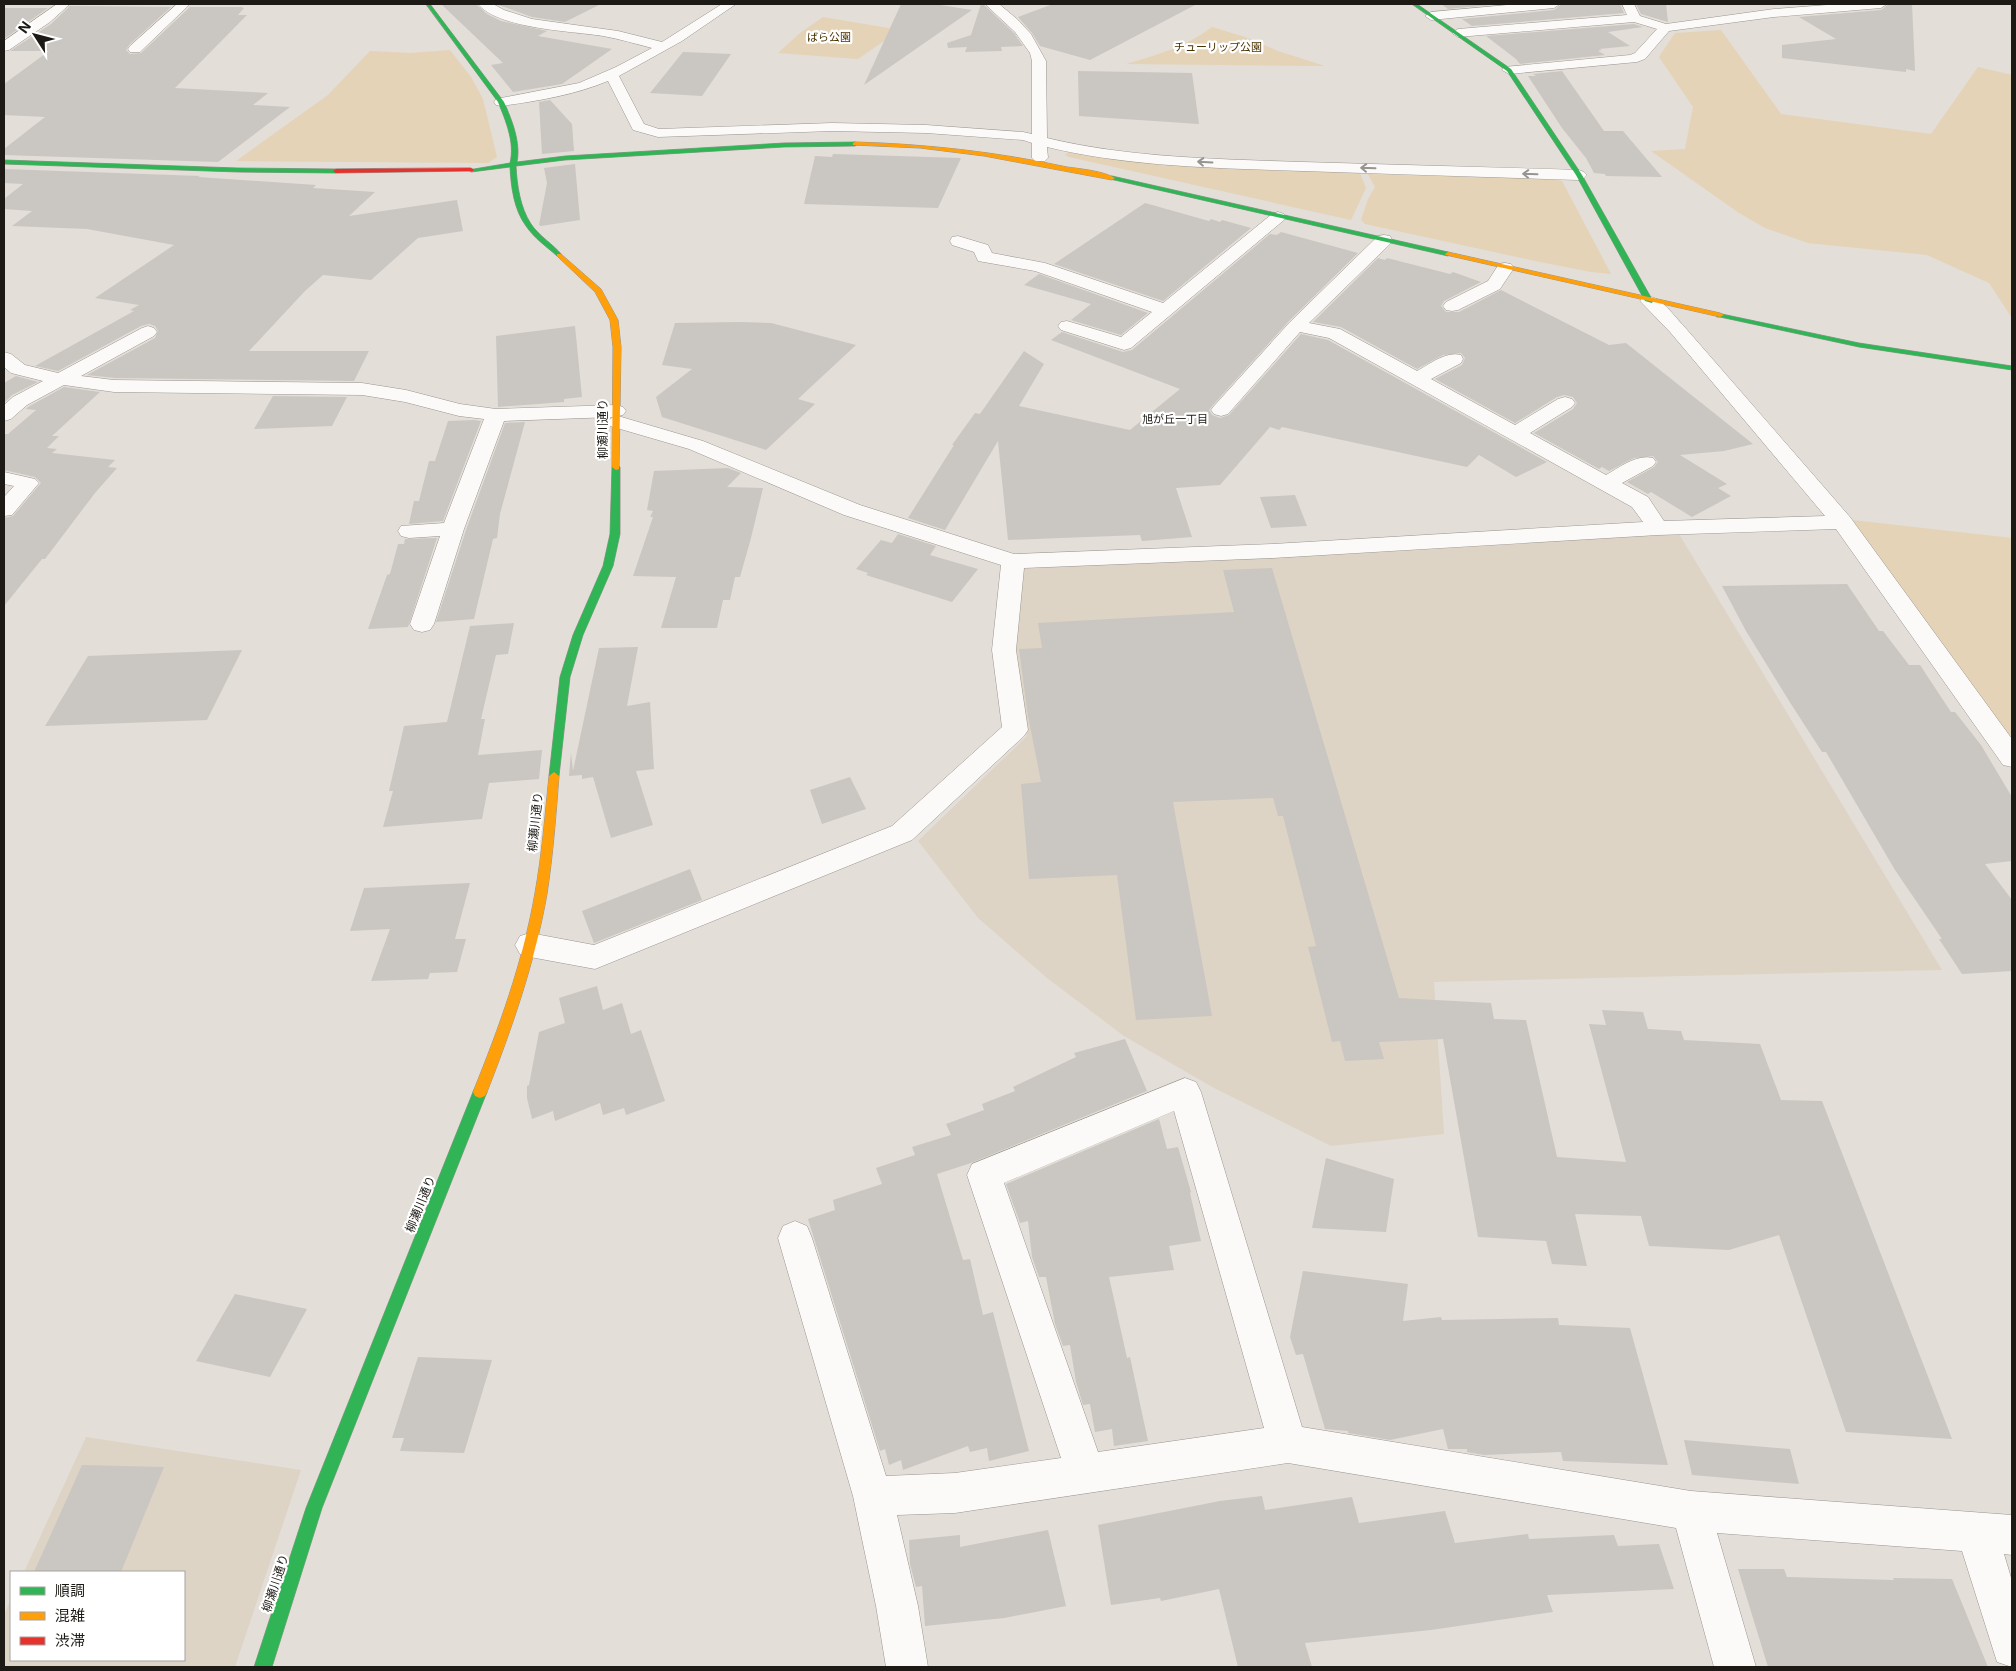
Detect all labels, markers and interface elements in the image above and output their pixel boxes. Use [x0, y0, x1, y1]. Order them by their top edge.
north arrow [10, 10, 60, 60]
text: N [14, 18, 34, 36]
park label: ばら公園 [807, 30, 851, 44]
park label: チューリップ公園 [1174, 40, 1262, 54]
one-way arrow [1198, 157, 1214, 166]
one-way arrow [1360, 164, 1376, 173]
one-way arrow [1522, 169, 1538, 178]
street label: 柳瀬川通り [595, 399, 610, 459]
district label: 旭が丘一丁目 [1142, 412, 1208, 426]
street label: 柳瀬川通り [524, 791, 546, 853]
street label: 柳瀬川通り [402, 1173, 438, 1235]
street label: 柳瀬川通り [259, 1552, 291, 1614]
legend [10, 1571, 185, 1661]
text: 順調 [55, 1581, 85, 1600]
text: 混雑 [55, 1606, 85, 1625]
text: 渋滞 [55, 1631, 85, 1650]

